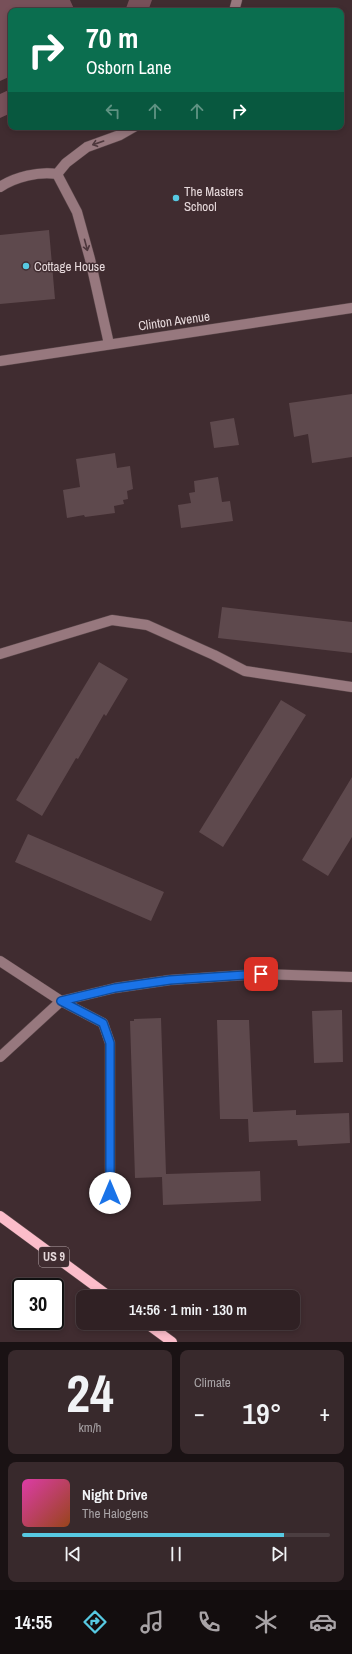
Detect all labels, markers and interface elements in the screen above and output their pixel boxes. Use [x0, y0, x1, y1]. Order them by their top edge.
text: 70 m [86, 19, 138, 57]
icon: right [20, 24, 72, 76]
text: Osborn Lane [86, 55, 171, 80]
icon: left [102, 100, 124, 122]
icon: ahead [144, 100, 166, 122]
icon: ahead [186, 100, 208, 122]
icon: right [228, 100, 250, 122]
one-way arrow [93, 139, 105, 147]
place label: The Masters School [184, 183, 243, 215]
marker: The Masters School [171, 193, 181, 203]
one-way arrow [83, 238, 90, 251]
place label: Cottage House [34, 258, 105, 275]
marker: Cottage House [21, 261, 31, 271]
street label: Clinton Avenue [137, 308, 211, 334]
pin [244, 957, 278, 991]
icon: arrive [250, 963, 272, 985]
position arrow [89, 1172, 131, 1214]
road number: US 9 [39, 1247, 69, 1267]
speed limit sign: 30 [12, 1278, 64, 1330]
text: 14:56 · 1 min · 130 m [129, 1299, 247, 1320]
text: 24 [66, 1358, 114, 1428]
text: Climate [194, 1374, 231, 1391]
text: 19° [242, 1393, 282, 1433]
text: − [194, 1398, 205, 1428]
text: + [319, 1398, 330, 1428]
text: km/h [78, 1419, 102, 1436]
text: Night Drive [82, 1484, 148, 1505]
text: The Halogens [82, 1505, 148, 1522]
icon: previous [62, 1543, 84, 1565]
icon: pause [165, 1543, 187, 1565]
icon: next [268, 1543, 290, 1565]
icon: directions [81, 1608, 109, 1636]
icon: music [138, 1608, 166, 1636]
icon: phone [195, 1608, 223, 1636]
icon: climate [252, 1608, 280, 1636]
icon: car [309, 1608, 337, 1636]
text: 14:55 [15, 1610, 52, 1635]

